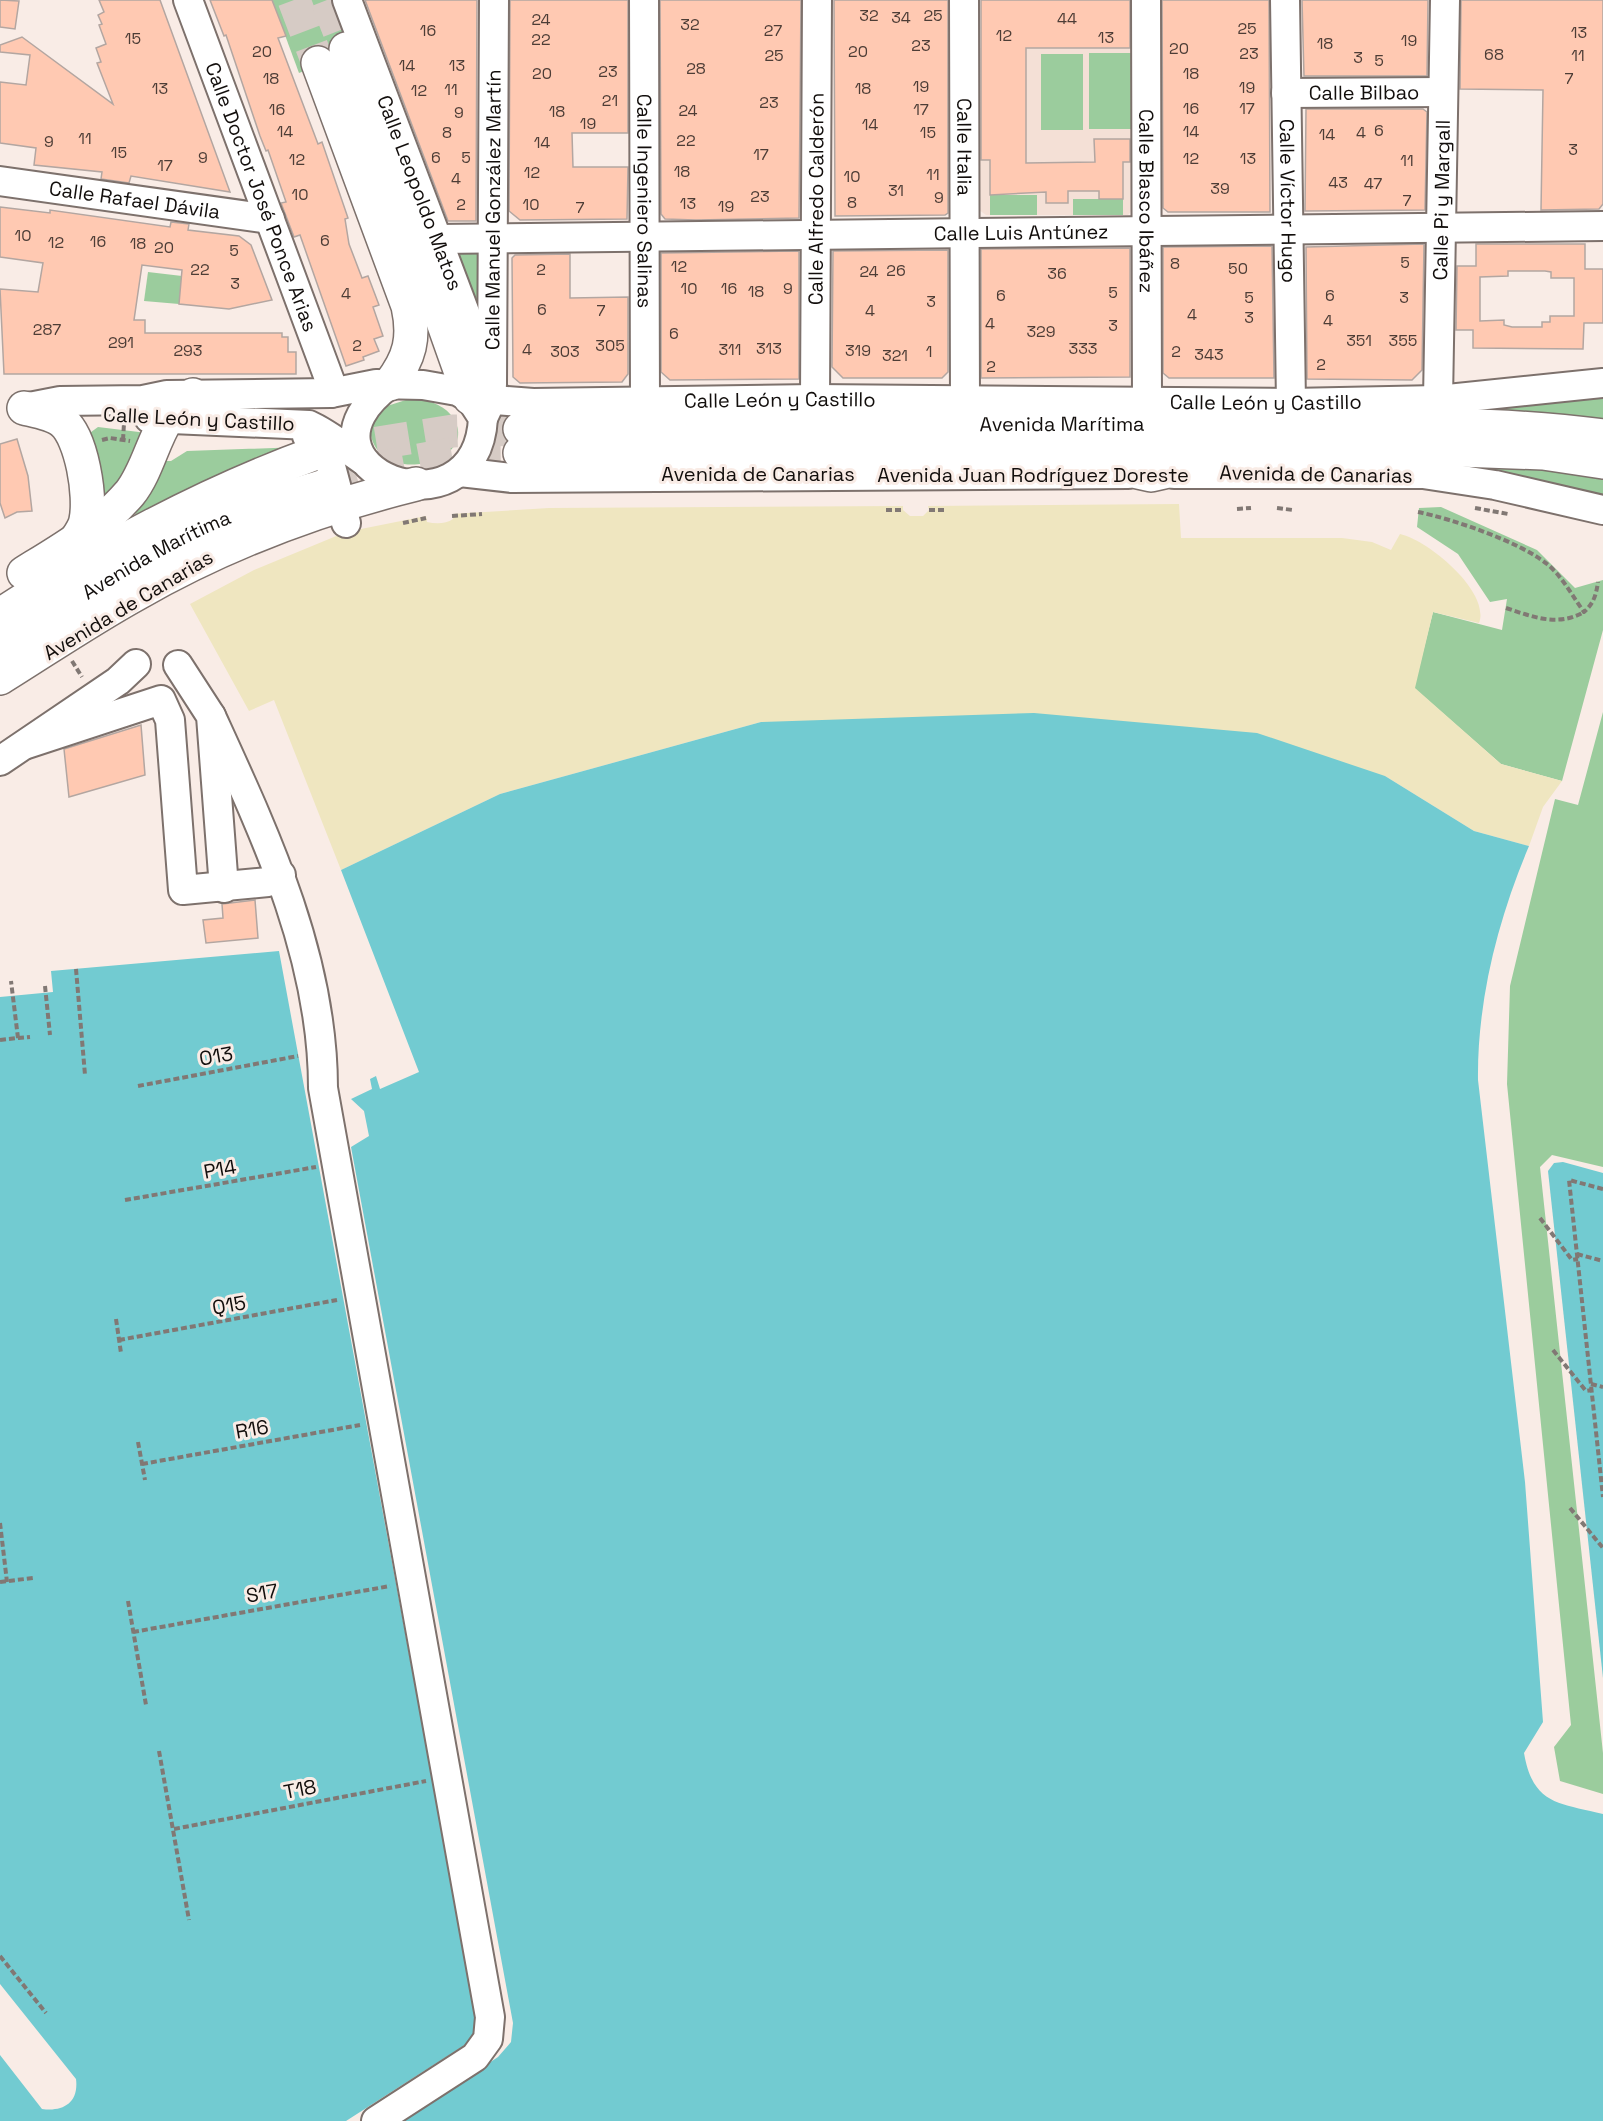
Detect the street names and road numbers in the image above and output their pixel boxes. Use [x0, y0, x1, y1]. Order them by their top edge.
street label: Calle Doctor José Ponce Arias [199, 58, 323, 335]
street label: Calle Manuel González Martín [479, 69, 507, 350]
street label: Calle Bilbao [1309, 79, 1419, 106]
street label: Calle Leopoldo Matos [371, 91, 468, 294]
street label: Calle Alfredo Calderón [802, 93, 830, 305]
street label: Calle Ingeniero Salinas [631, 94, 658, 308]
street label: Calle Italia [951, 98, 977, 196]
street label: Calle Blasco Ibáñez [1133, 109, 1160, 293]
street label: Calle Víctor Hugo [1274, 119, 1302, 283]
street label: Calle Pi y Margall [1427, 119, 1456, 281]
street label: Calle Rafael Dávila [47, 175, 222, 225]
street label: Calle Luis Antúnez [933, 219, 1108, 246]
street label: Calle León y Castillo [684, 386, 876, 414]
street label: Calle León y Castillo [1170, 389, 1362, 416]
street label: Calle León y Castillo [103, 401, 295, 437]
street label: Avenida Marítima [979, 411, 1145, 437]
street label: Avenida de Canarias [1219, 459, 1413, 489]
street label: Avenida de Canarias [661, 461, 855, 487]
street label: Avenida Juan Rodríguez Doreste [877, 462, 1189, 488]
street label: Avenida Marítima [77, 504, 234, 605]
street label: Avenida de Canarias [38, 544, 218, 666]
street label: O13 [197, 1040, 235, 1072]
street label: P14 [202, 1153, 238, 1185]
street label: Q15 [210, 1289, 248, 1321]
street label: R16 [233, 1413, 271, 1445]
street label: S17 [244, 1577, 280, 1609]
street label: T18 [282, 1773, 318, 1805]

